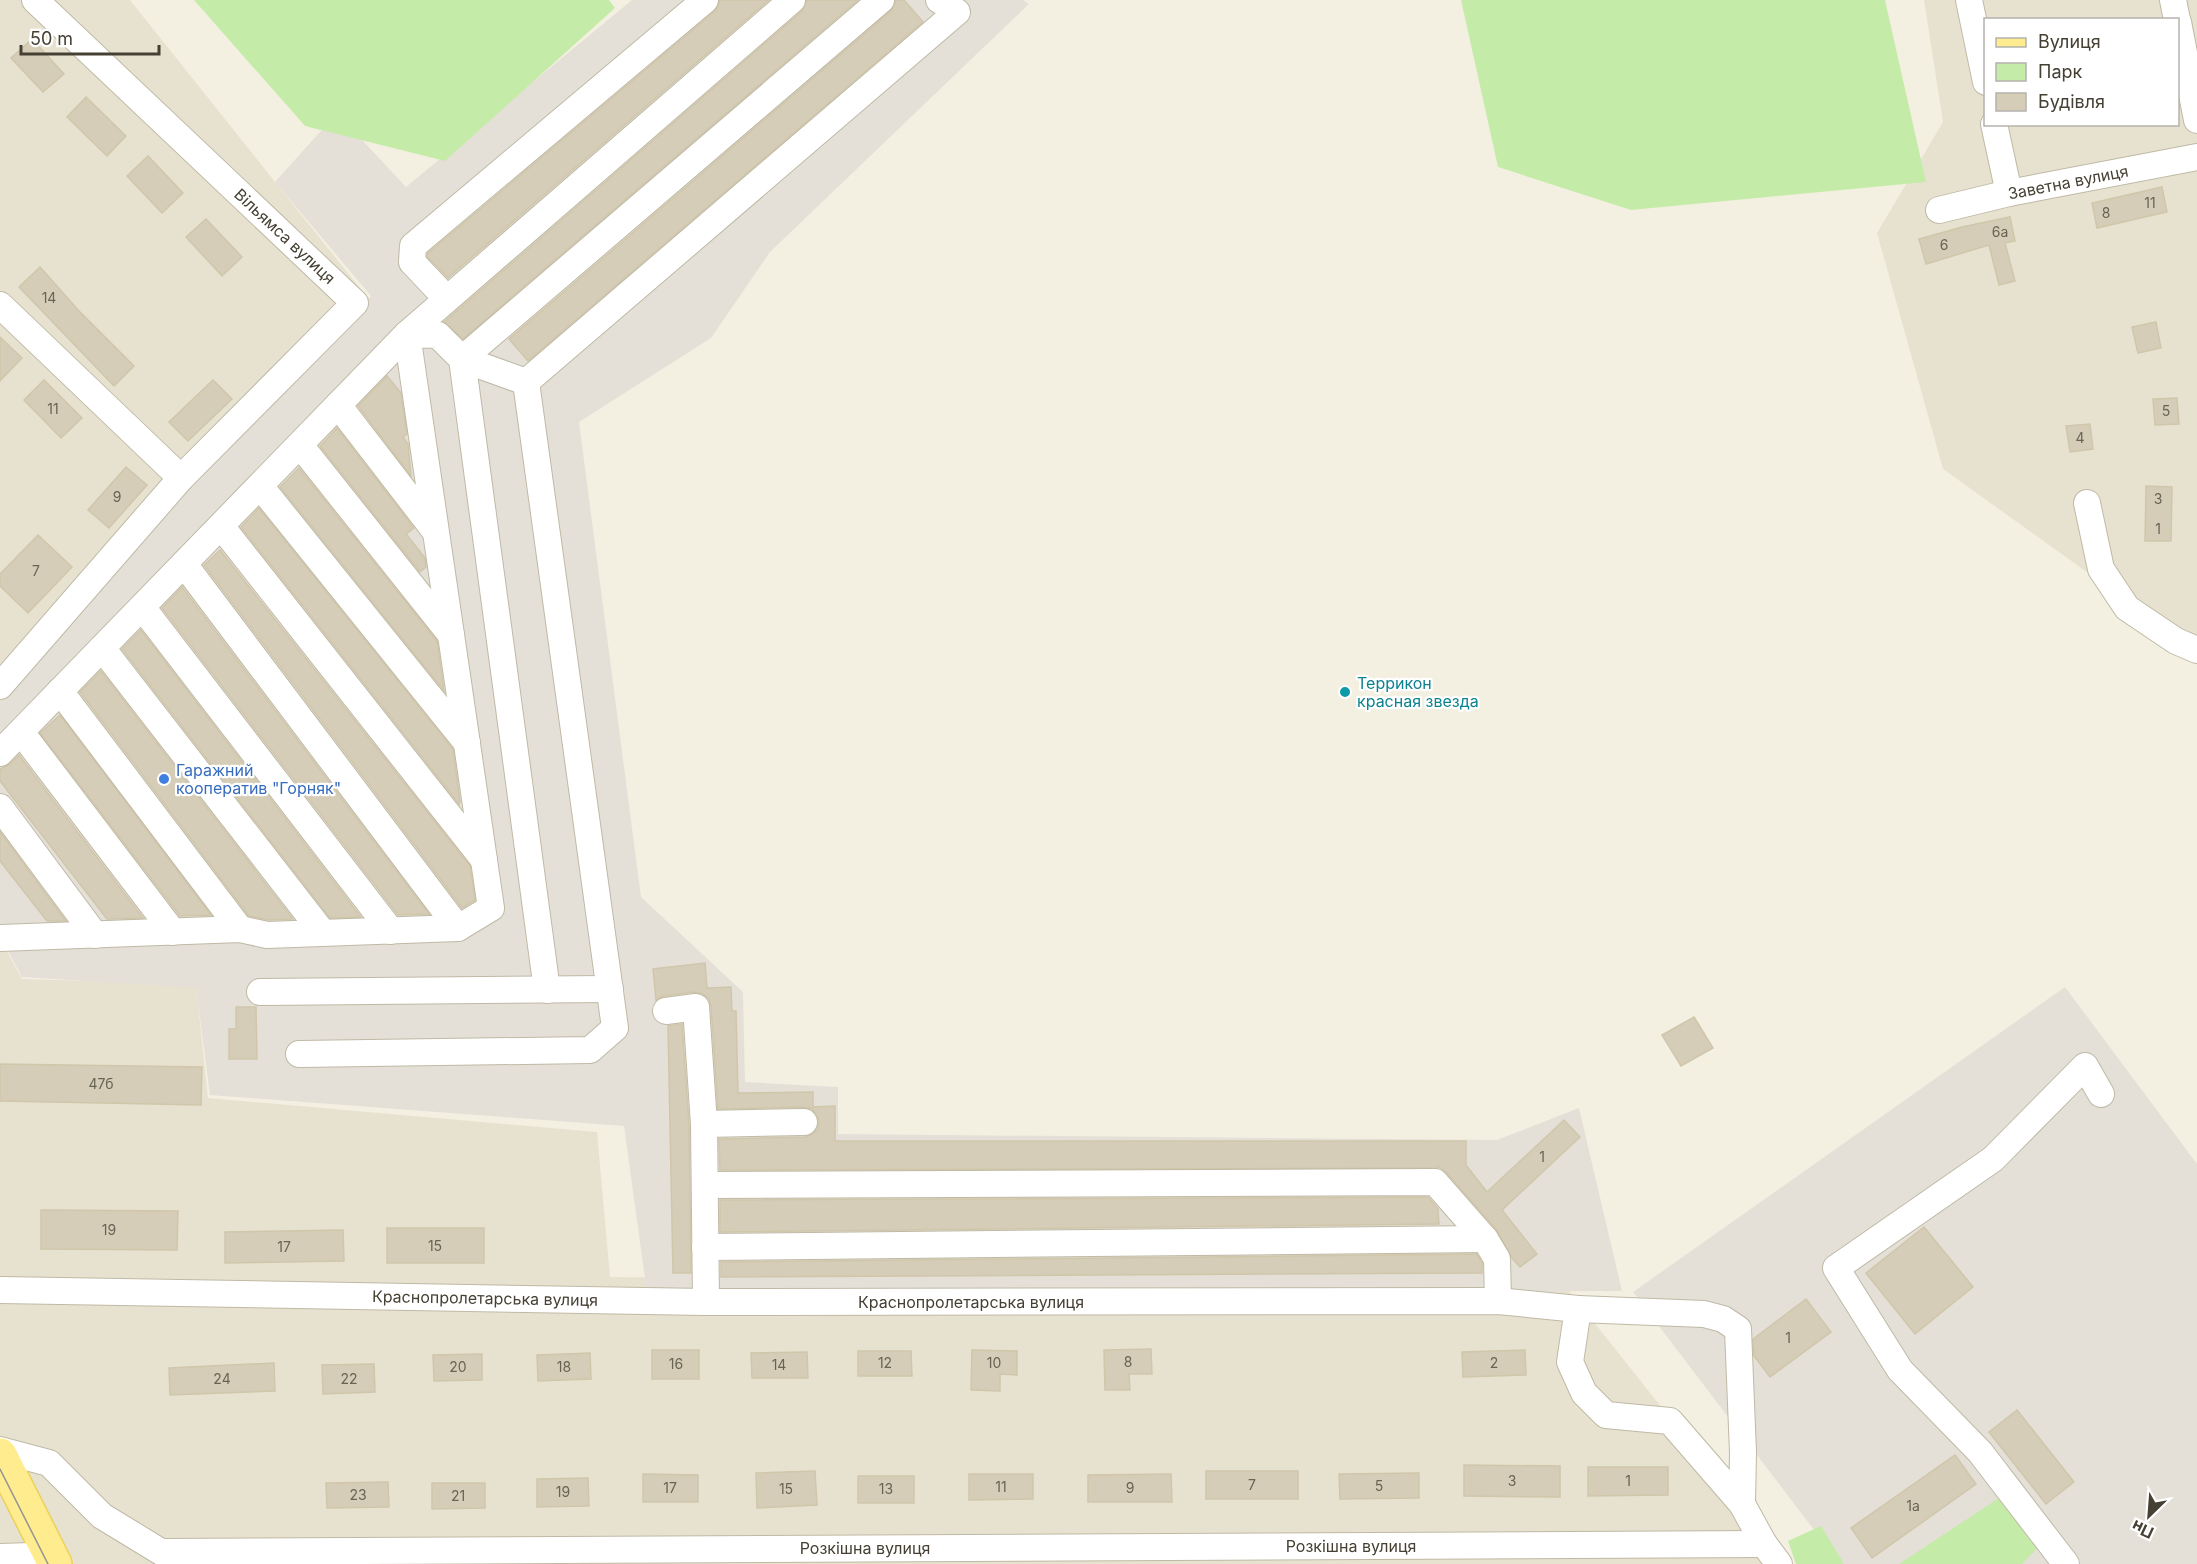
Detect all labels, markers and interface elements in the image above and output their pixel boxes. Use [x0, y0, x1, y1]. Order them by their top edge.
scale bar [21, 18, 159, 56]
legend [1984, 18, 2179, 126]
text: 50 m [30, 28, 73, 49]
text: Вулиця [2038, 31, 2101, 52]
text: Парк [2038, 61, 2083, 82]
text: Будівля [2038, 91, 2105, 112]
street label: Заветна вулиця [2006, 161, 2130, 203]
street label: Вільямса вулиця [230, 184, 340, 288]
house number: 11 [2144, 194, 2156, 211]
house number: 8 [2102, 204, 2110, 221]
house number: 6а [1992, 223, 2008, 240]
house number: 6 [1940, 236, 1948, 253]
house number: 14 [42, 289, 56, 306]
house number: 11 [47, 400, 59, 417]
house number: 5 [2162, 402, 2170, 419]
house number: 4 [2075, 429, 2085, 446]
house number: 9 [113, 488, 121, 505]
house number: 3 [2154, 490, 2162, 507]
house number: 1 [2155, 520, 2161, 537]
house number: 7 [32, 562, 40, 579]
place label: Террикон красная звезда [1357, 673, 1479, 711]
marker: Террикон красная звезда [1338, 685, 1352, 699]
place label: Гаражний кооператив "Горняк" [176, 760, 341, 798]
marker: Гаражний кооператив "Горняк" [157, 772, 171, 786]
house number: 47б [88, 1075, 114, 1092]
house number: 1 [1539, 1148, 1545, 1165]
house number: 19 [102, 1221, 116, 1238]
house number: 15 [428, 1237, 442, 1254]
house number: 17 [277, 1238, 291, 1255]
street label: Краснопролетарська вулиця [372, 1286, 598, 1310]
street label: Краснопролетарська вулиця [858, 1292, 1084, 1312]
house number: 1 [1785, 1329, 1791, 1346]
house number: 8 [1124, 1353, 1132, 1370]
house number: 12 [878, 1354, 892, 1371]
house number: 10 [987, 1354, 1001, 1371]
house number: 2 [1490, 1354, 1498, 1371]
house number: 16 [669, 1355, 683, 1372]
house number: 14 [772, 1356, 786, 1373]
house number: 20 [449, 1358, 467, 1375]
house number: 18 [557, 1358, 571, 1375]
house number: 24 [213, 1370, 231, 1387]
house number: 22 [340, 1370, 358, 1387]
house number: 3 [1508, 1472, 1516, 1489]
house number: 1 [1625, 1472, 1631, 1489]
house number: 7 [1248, 1476, 1256, 1493]
house number: 5 [1375, 1477, 1383, 1494]
house number: 11 [995, 1478, 1007, 1495]
house number: 17 [663, 1479, 677, 1496]
house number: 9 [1126, 1479, 1134, 1496]
house number: 15 [779, 1480, 793, 1497]
house number: 13 [879, 1480, 893, 1497]
house number: 19 [556, 1483, 570, 1500]
house number: 23 [349, 1486, 367, 1503]
north arrow [2119, 1486, 2179, 1546]
house number: 21 [451, 1487, 465, 1504]
house number: 1а [1906, 1497, 1920, 1514]
text: Пн [2129, 1516, 2157, 1543]
street label: Розкішна вулиця [1286, 1536, 1416, 1556]
street label: Розкішна вулиця [800, 1538, 930, 1558]

